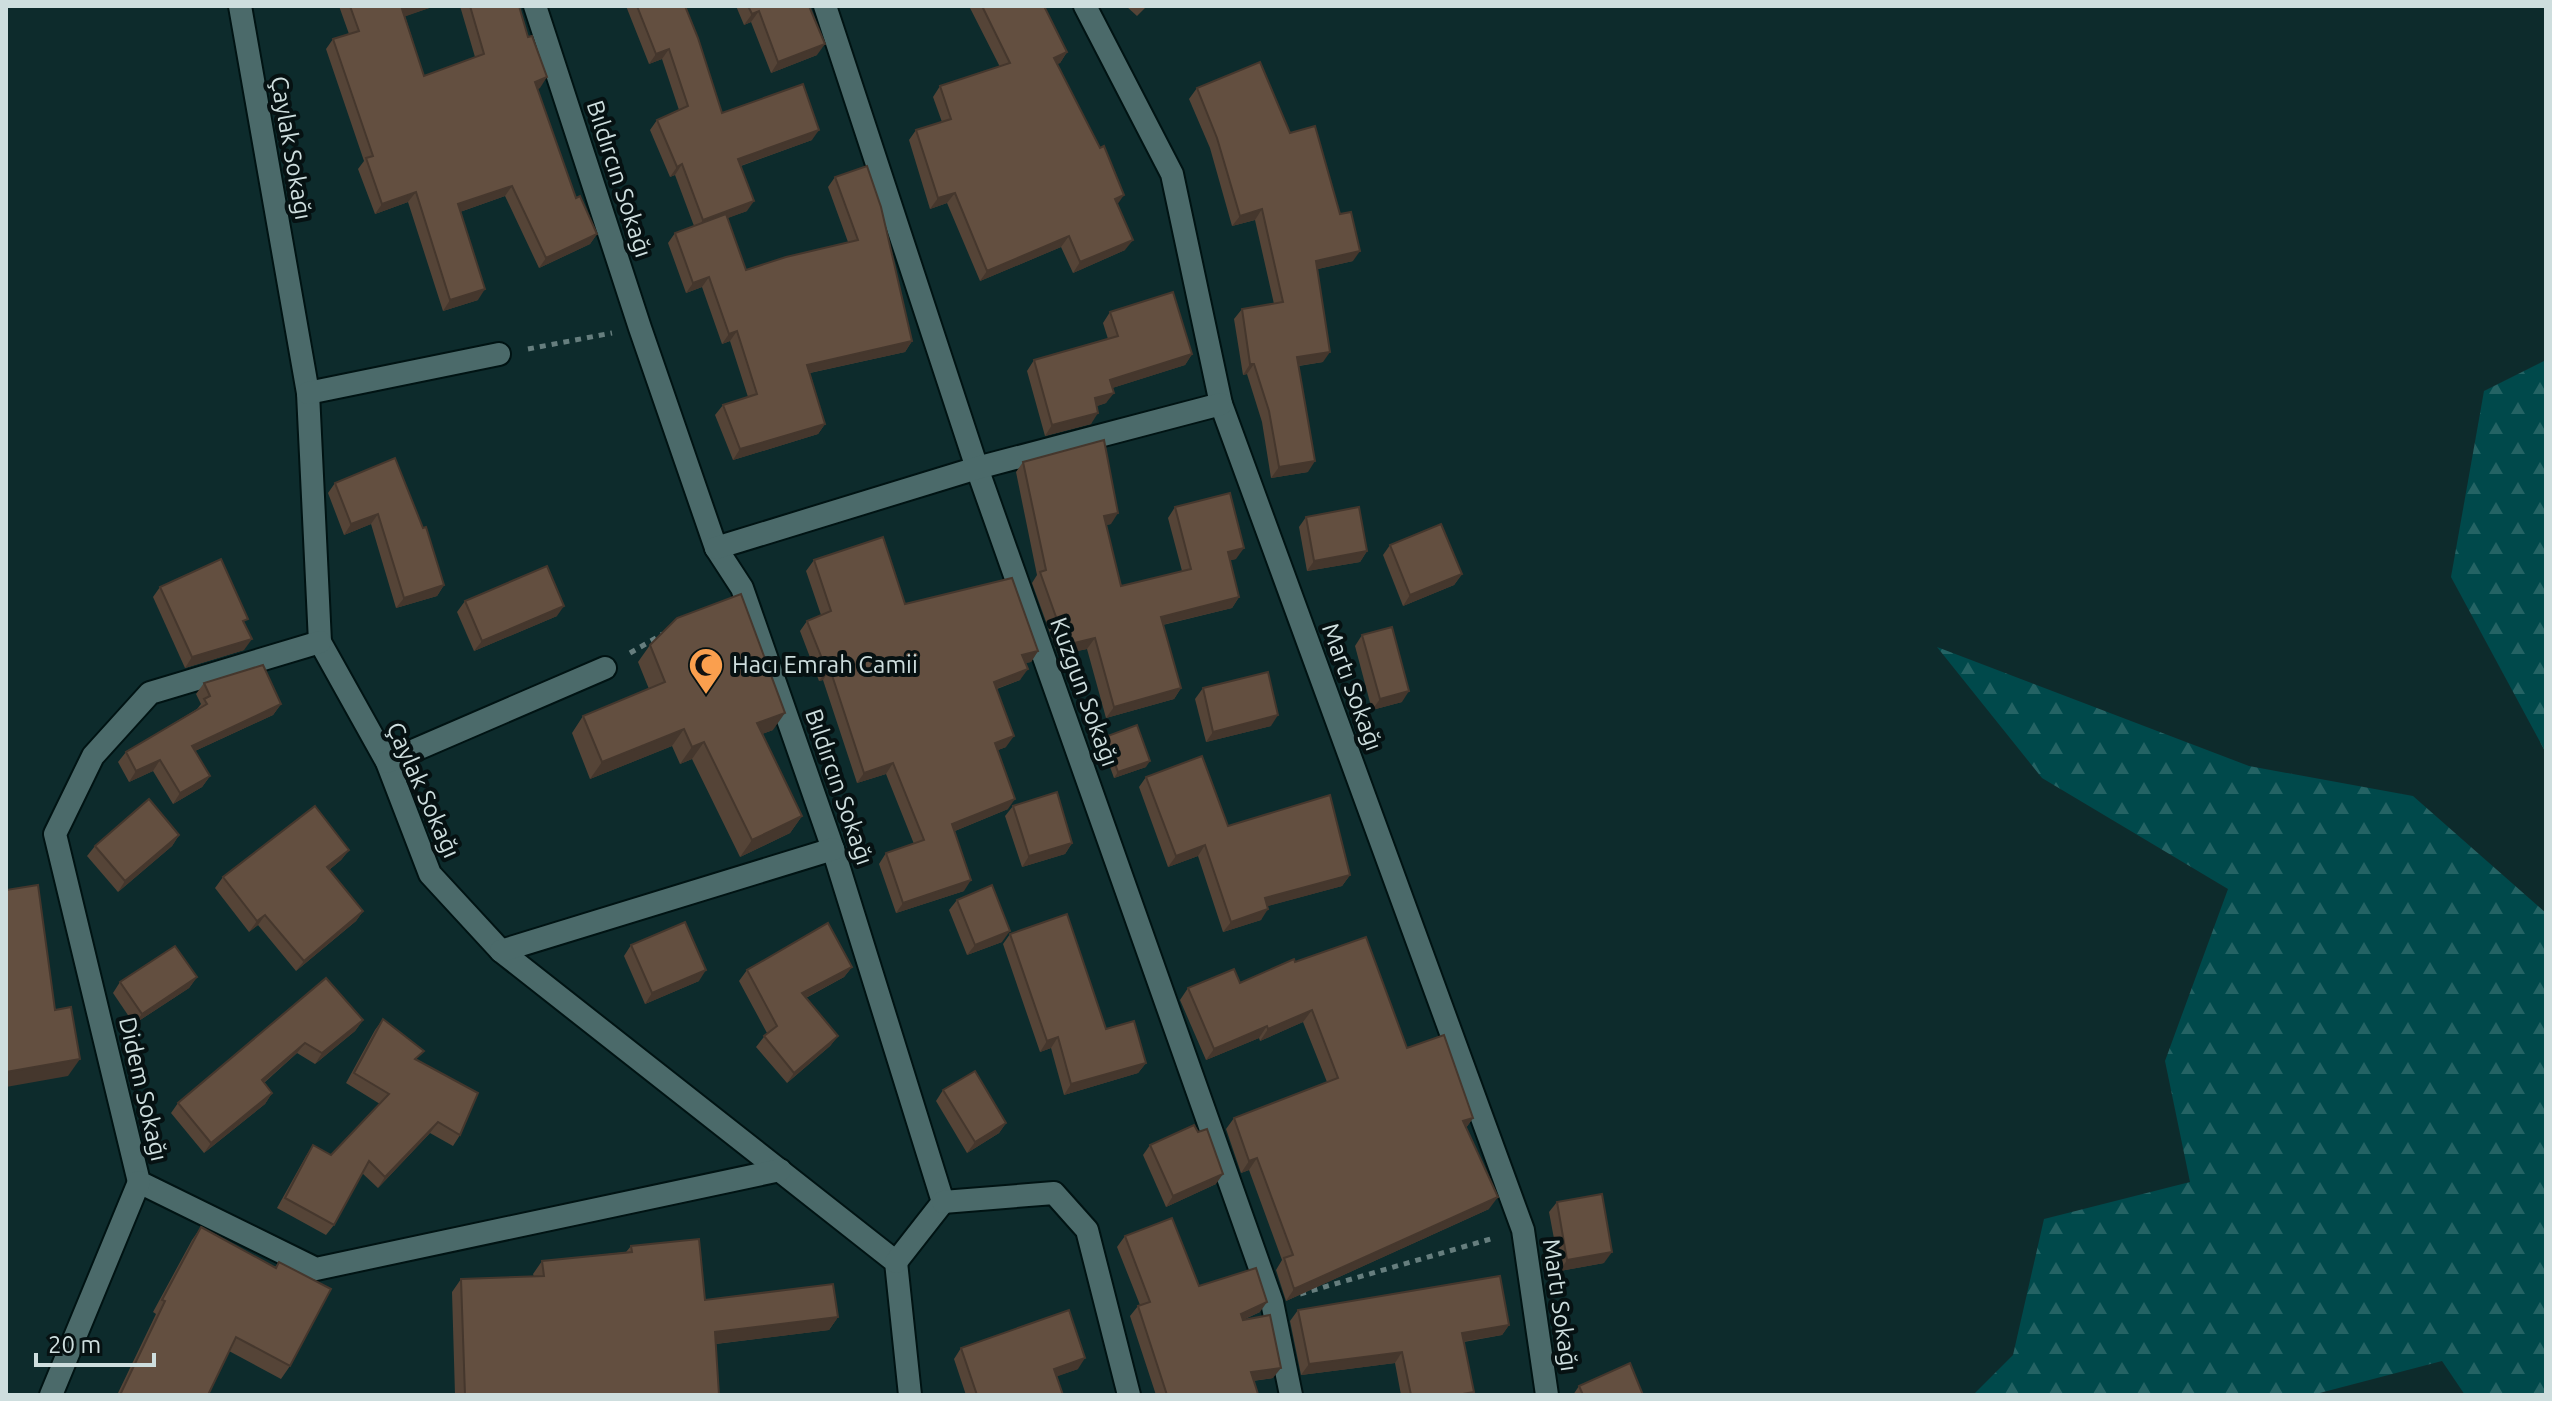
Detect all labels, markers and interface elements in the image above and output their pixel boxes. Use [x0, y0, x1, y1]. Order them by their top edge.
street label: Çaylak Sokağı [266, 74, 317, 222]
street label: Bıldırcın Sokağı [581, 97, 658, 261]
street label: Kuzgun Sokağı [1045, 614, 1124, 770]
street label: Martı Sokağı [1317, 619, 1388, 754]
mosque icon: Hacı Emrah Camii [687, 646, 725, 696]
place label: Hacı Emrah Camii [732, 651, 918, 678]
street label: Bıldırcın Sokağı [800, 705, 879, 868]
street label: Çaylak Sokağı [382, 718, 465, 862]
street label: Didem Sokağı [114, 1014, 173, 1164]
street label: Martı Sokağı [1538, 1237, 1583, 1373]
scale bar [36, 1317, 154, 1367]
text: 20 m [48, 1331, 101, 1358]

